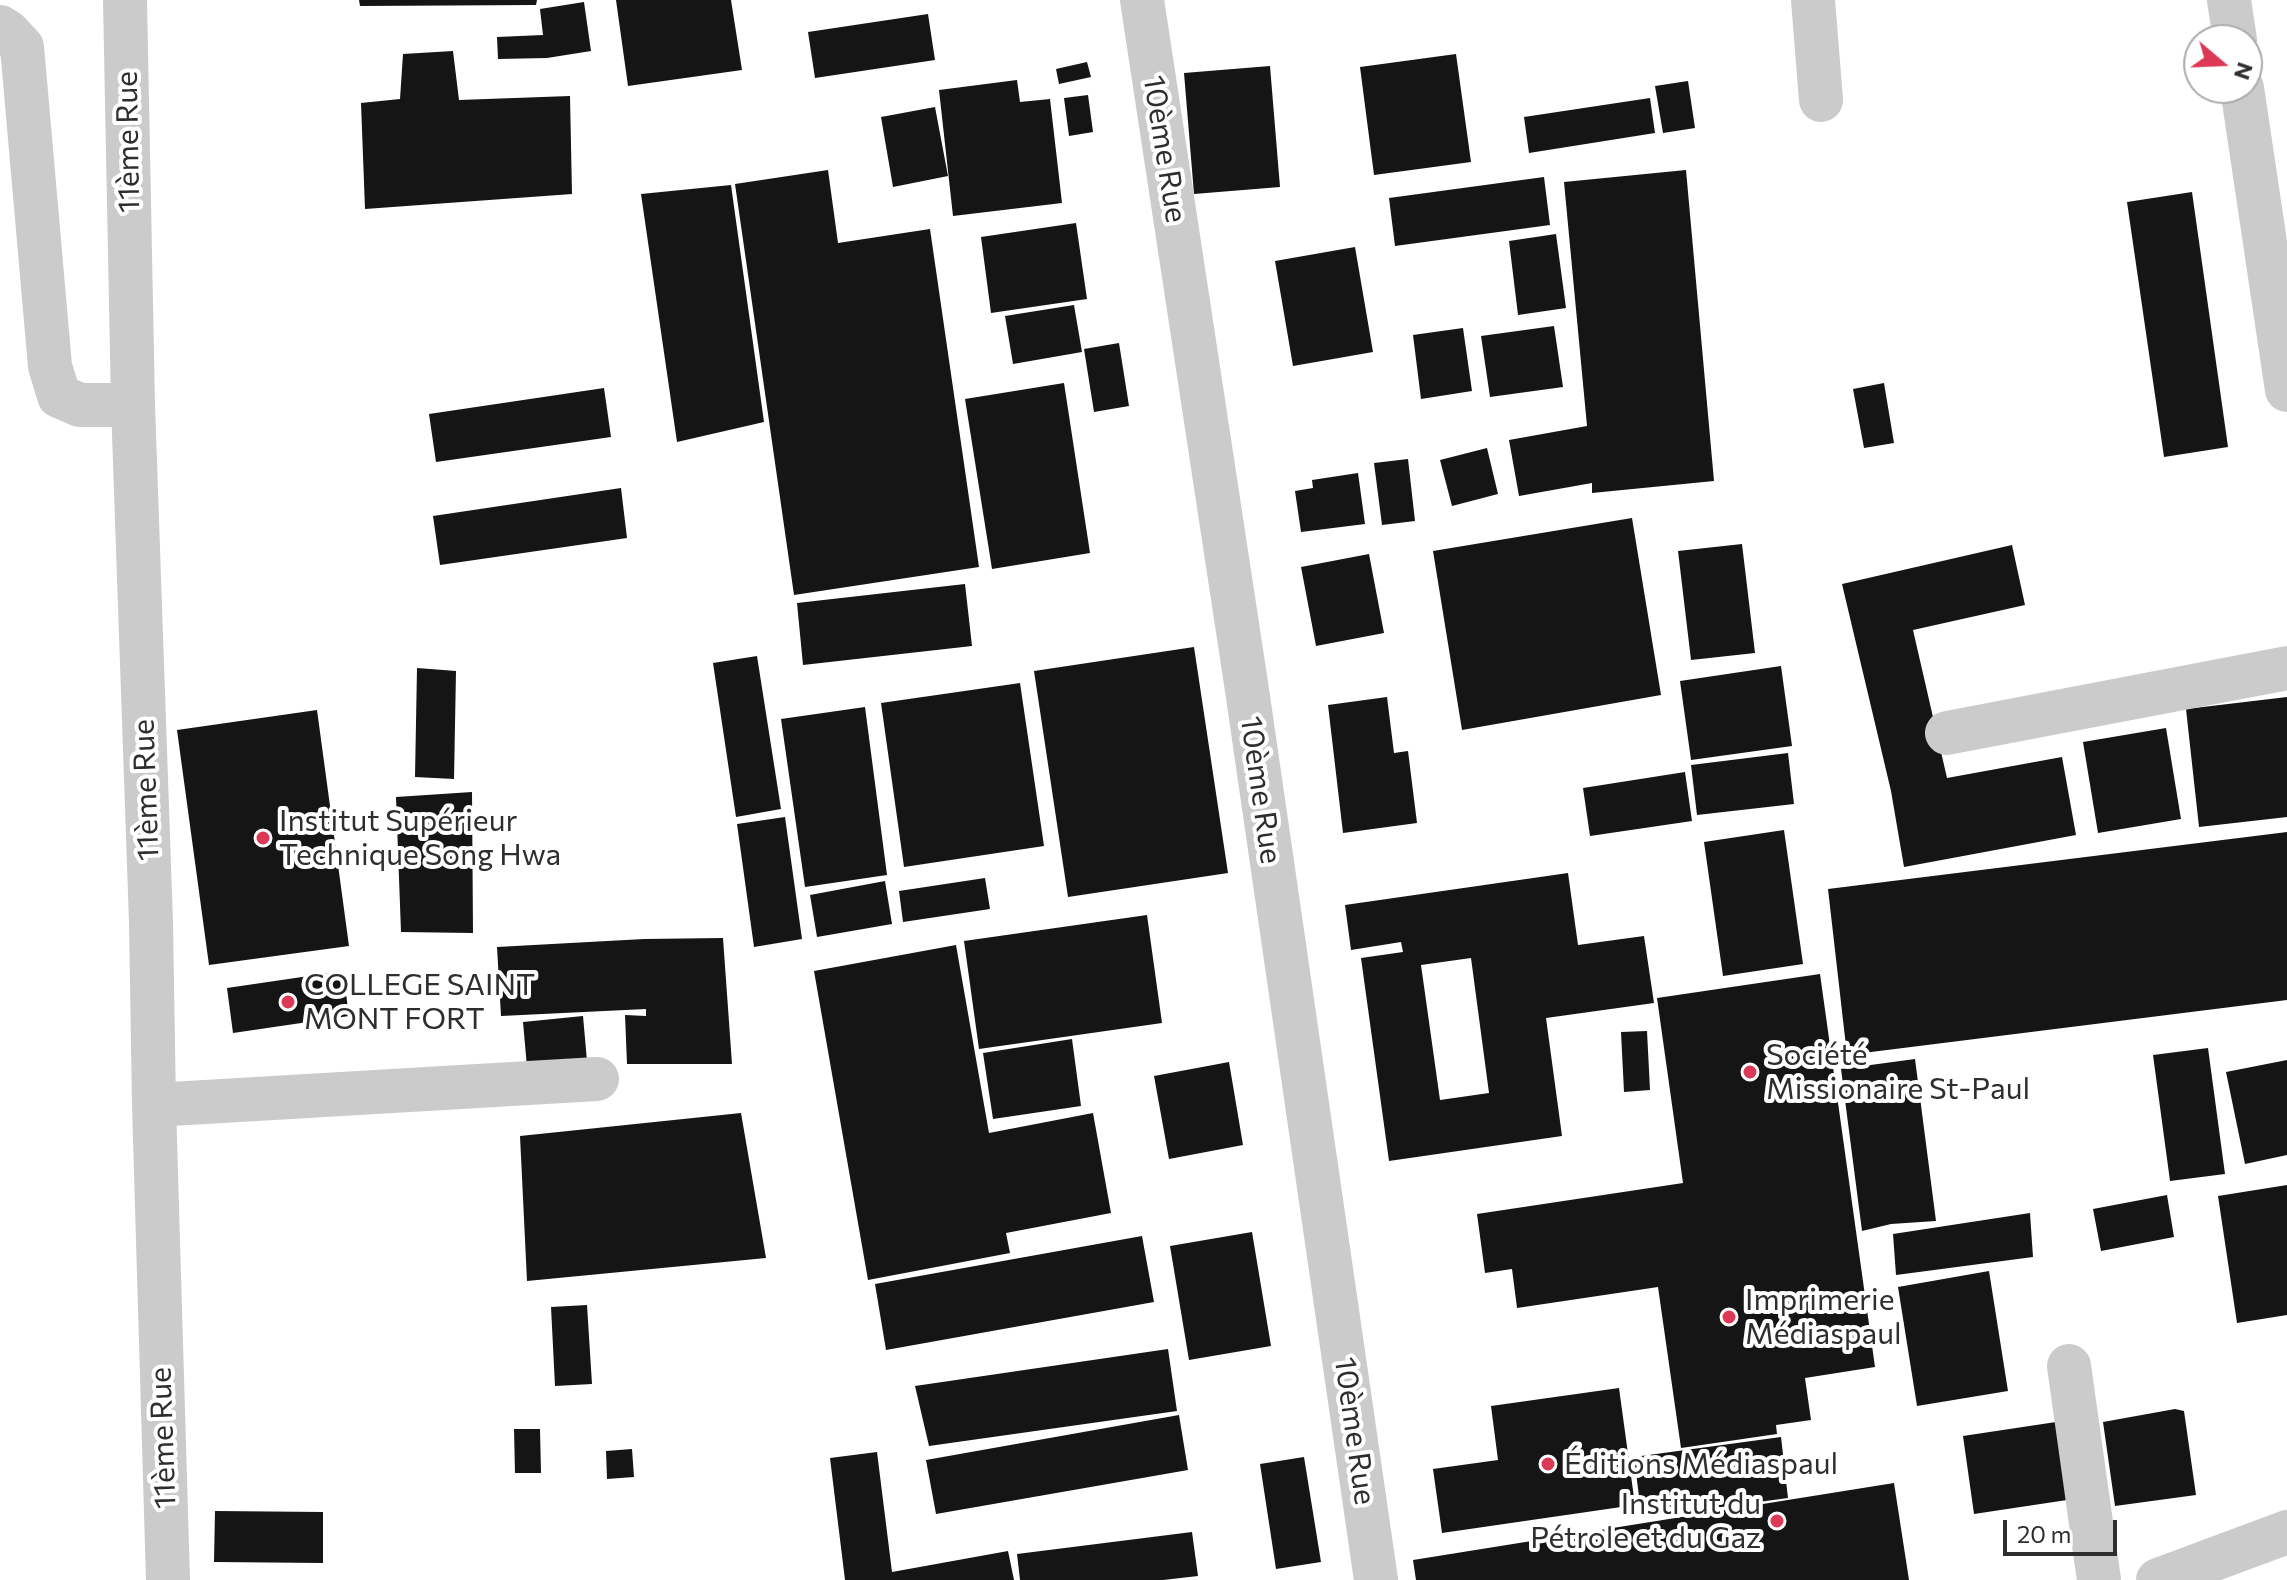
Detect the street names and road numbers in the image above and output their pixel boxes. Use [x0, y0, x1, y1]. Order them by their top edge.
street label: 11ème Rue [109, 71, 147, 213]
street label: 10ème Rue [1136, 73, 1194, 225]
street label: 10ème Rue [1233, 714, 1289, 866]
street label: 11ème Rue [126, 719, 166, 861]
street label: 10ème Rue [1327, 1355, 1383, 1507]
street label: 11ème Rue [143, 1367, 183, 1509]

